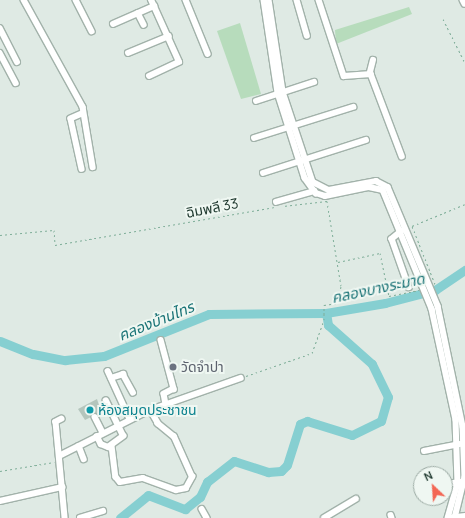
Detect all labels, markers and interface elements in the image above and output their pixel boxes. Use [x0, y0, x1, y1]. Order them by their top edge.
street label: ฉิมพลี 33 [184, 195, 240, 221]
water label: คลองบางระมาด [330, 269, 426, 307]
water label: คลองบ้านไทร [116, 298, 196, 344]
place label: วัดจำปา [181, 359, 224, 375]
marker: วัดจำปา [168, 362, 178, 372]
place label: ห้องสมุดประชาชน [98, 402, 197, 418]
marker: ห้องสมุดประชาชน [85, 405, 95, 415]
north arrow [413, 466, 453, 506]
text: N [421, 467, 435, 484]

